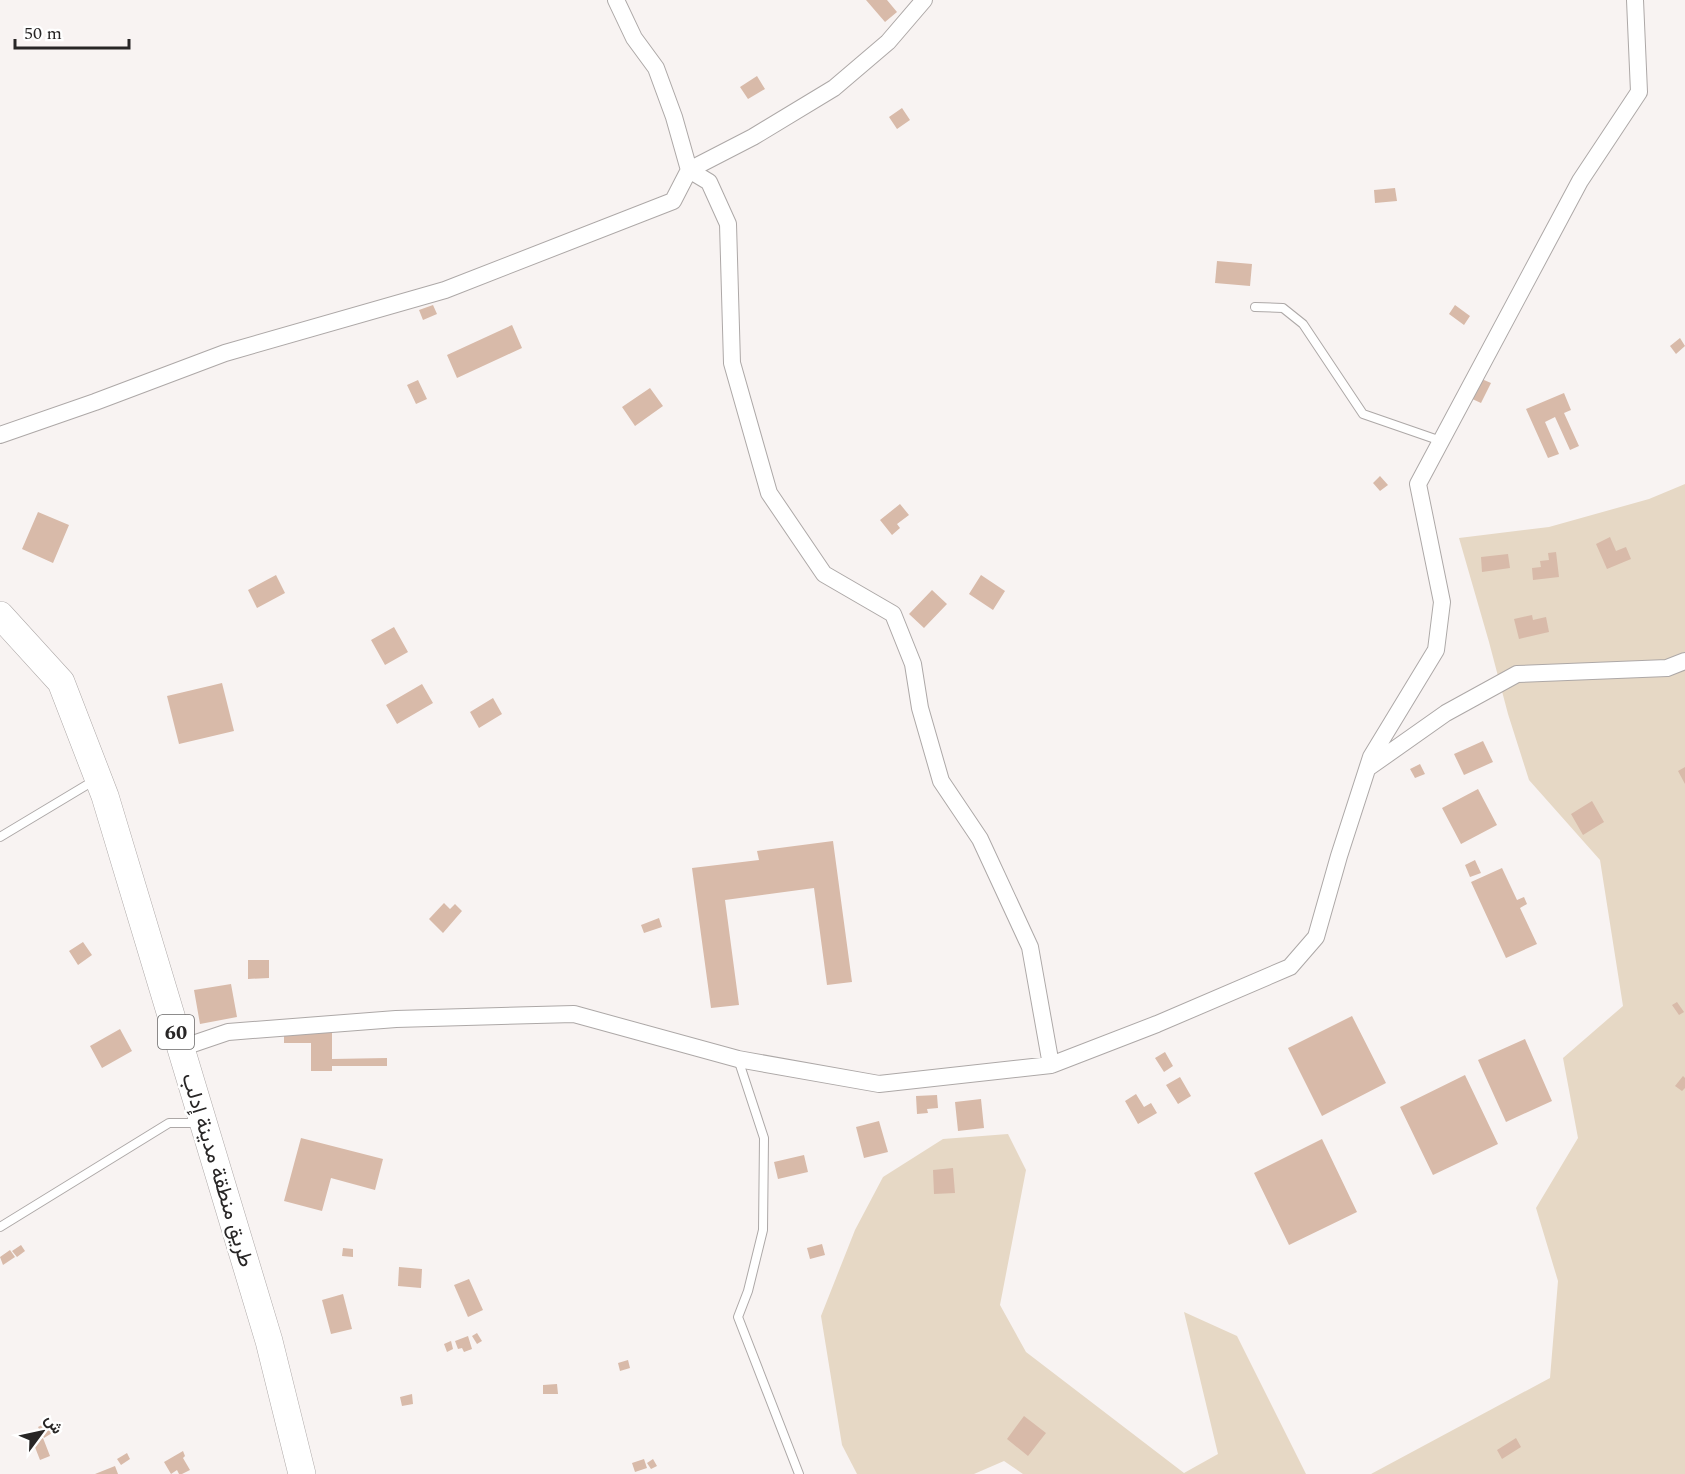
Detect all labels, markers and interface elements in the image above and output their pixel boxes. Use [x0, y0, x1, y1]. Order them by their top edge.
scale bar [15, 12, 129, 50]
text: 50 m [24, 20, 62, 47]
road number: 60 [158, 1015, 194, 1049]
street label: طريق منطقة مدينة إدلب [172, 1069, 262, 1271]
north arrow [12, 1402, 72, 1462]
text: ش [38, 1410, 69, 1439]

